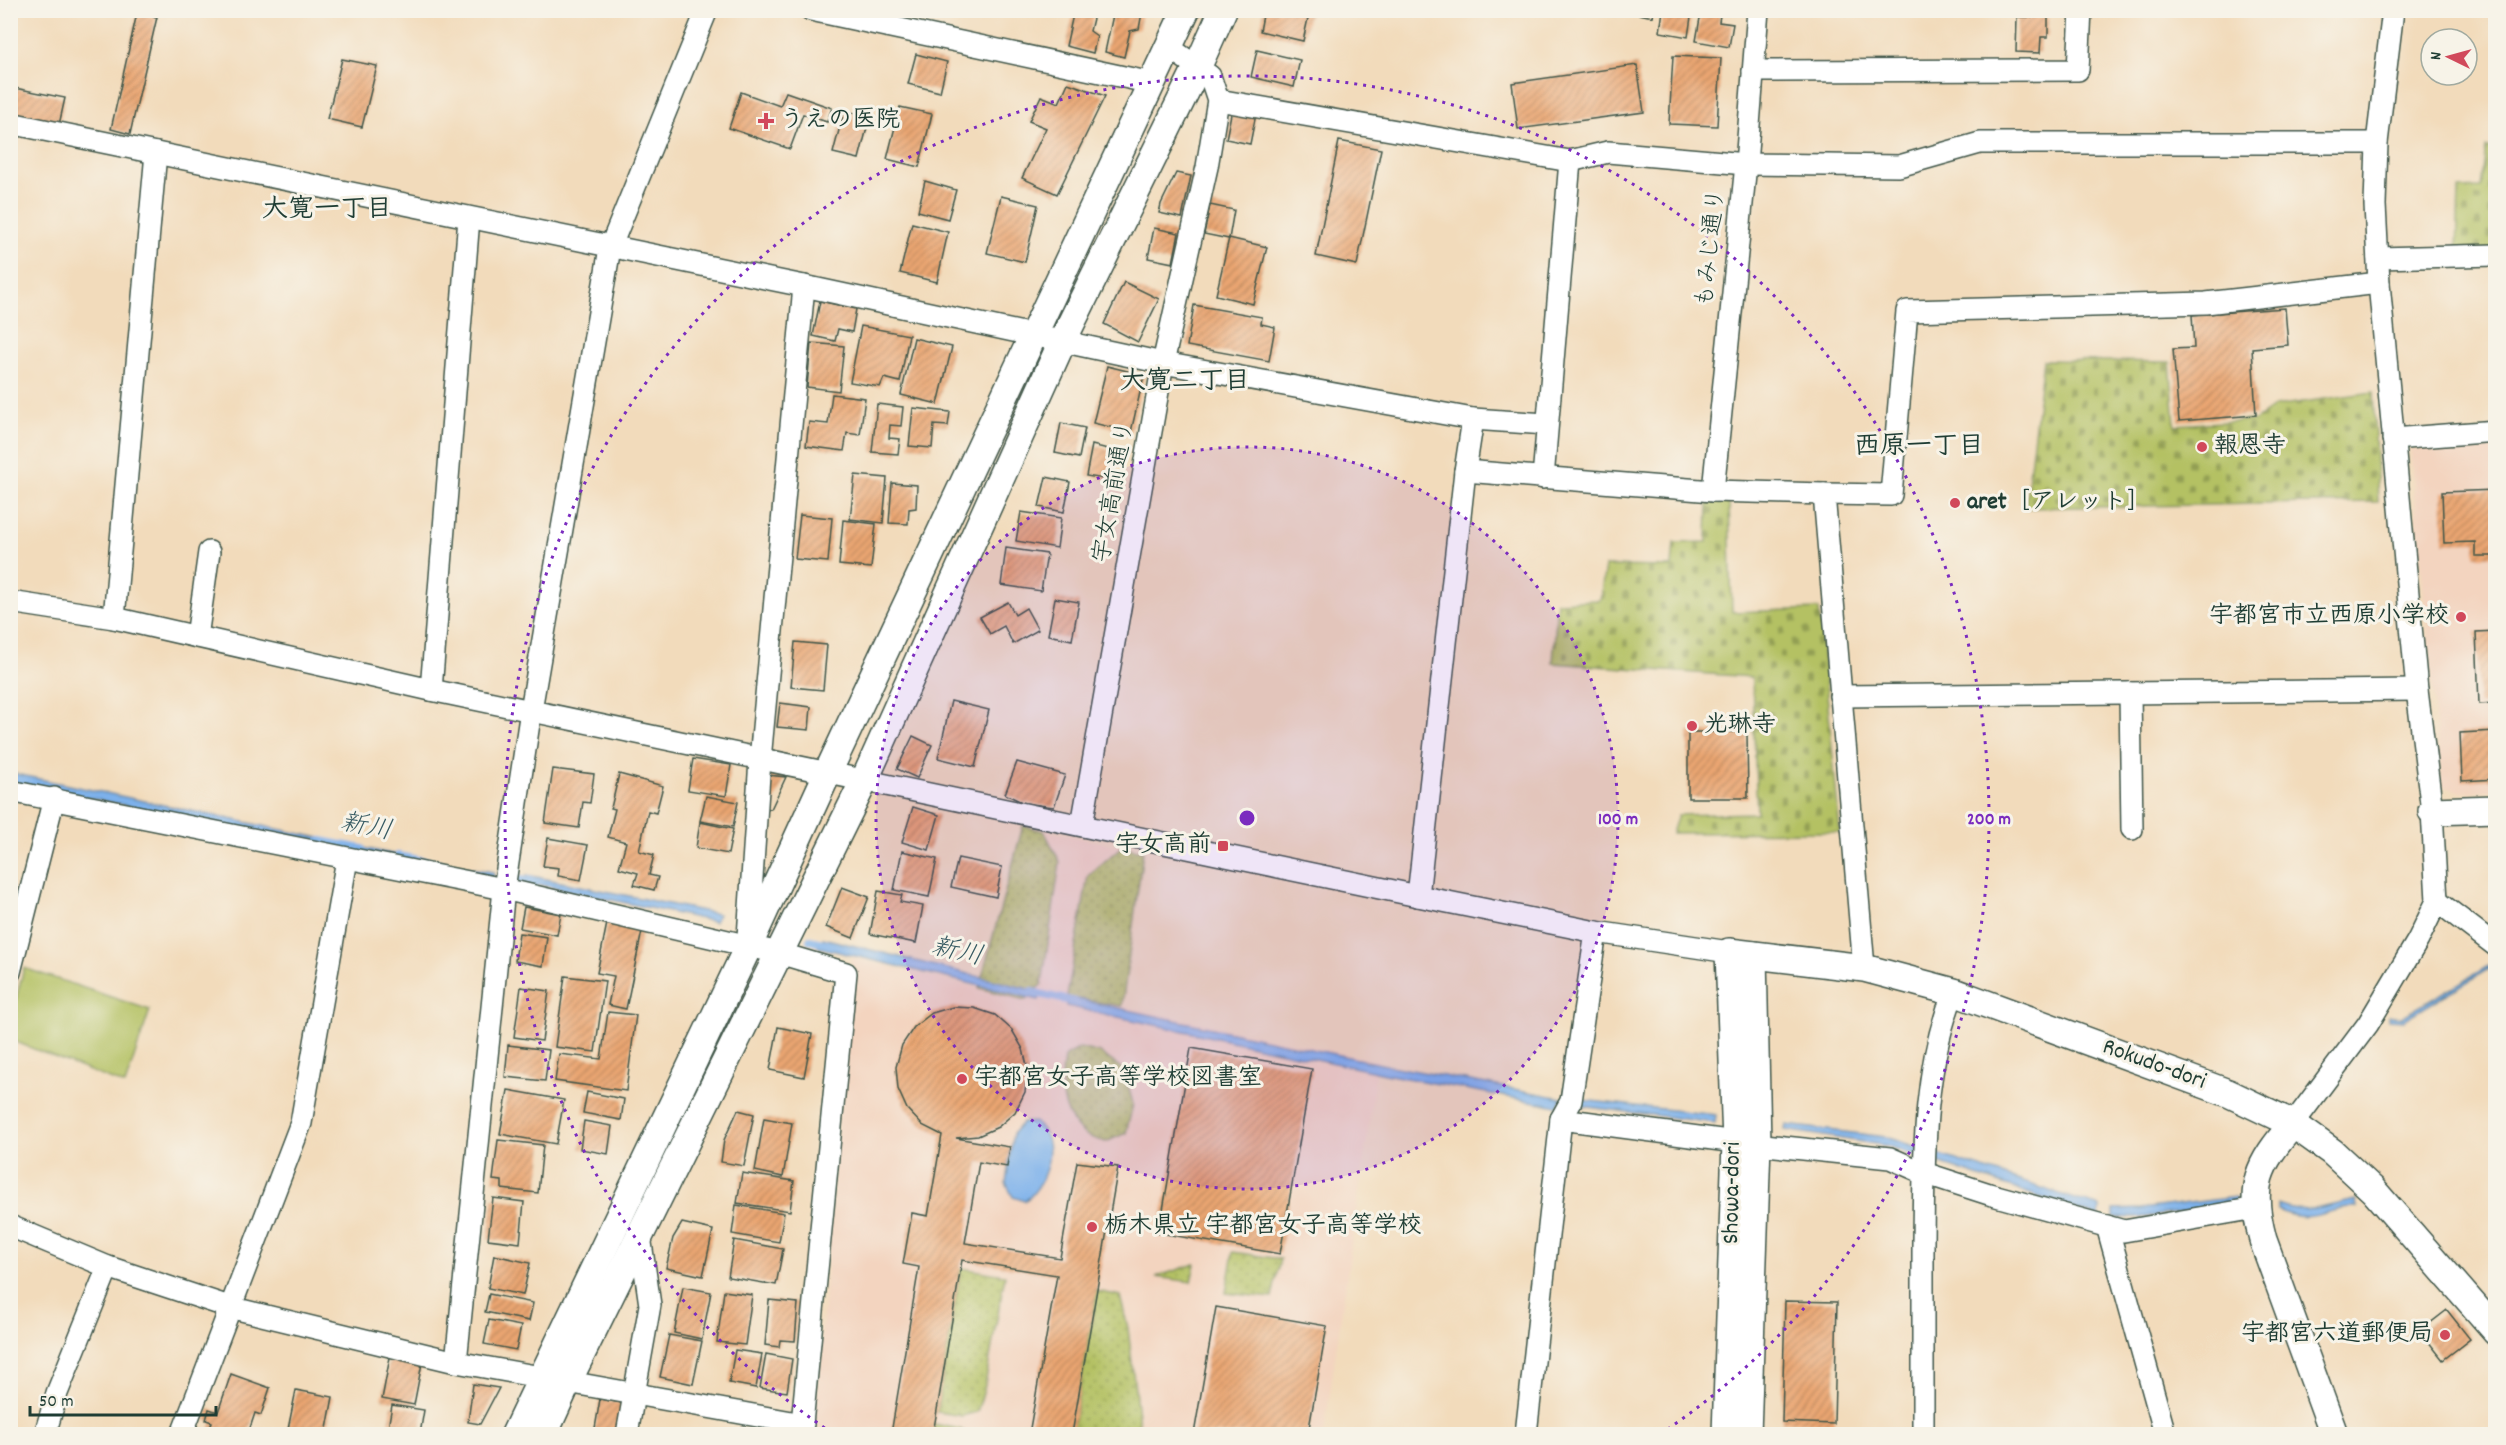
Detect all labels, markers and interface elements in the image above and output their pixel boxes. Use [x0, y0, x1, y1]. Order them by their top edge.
north arrow [2419, 27, 2479, 87]
text: N [2425, 51, 2448, 61]
place label: うえの医院 [780, 104, 900, 138]
marker: うえの医院 [757, 112, 775, 130]
street label: もみじ通り [1689, 187, 1735, 309]
district label: 大寛一丁目 [262, 192, 392, 229]
district label: 大寛二丁目 [1120, 364, 1250, 401]
street label: 宇女高前通り [1086, 418, 1144, 566]
district label: 西原一丁目 [1854, 429, 1984, 466]
place label: 報恩寺 [2214, 430, 2286, 464]
marker: 報恩寺 [2195, 440, 2209, 454]
place label: aret［アレット］ [1967, 486, 2151, 520]
marker: aret［アレット］ [1948, 496, 1962, 510]
place label: 宇都宮市立西原小学校 [2209, 600, 2449, 634]
marker: 宇都宮市立西原小学校 [2454, 610, 2468, 624]
place label: 光琳寺 [1704, 709, 1776, 743]
marker: 光琳寺 [1685, 719, 1699, 733]
water label: 新川 [337, 805, 395, 851]
centre of rings [1237, 808, 1257, 828]
text: 100 m [1598, 808, 1638, 833]
text: 200 m [1967, 808, 2011, 833]
place label: 宇女高前 [1115, 829, 1211, 863]
marker: 宇女高前 [1216, 839, 1230, 853]
water label: 新川 [927, 929, 987, 977]
street label: Rokudo-dori [2097, 1031, 2211, 1099]
place label: 宇都宮女子高等学校図書室 [974, 1062, 1262, 1096]
marker: 宇都宮女子高等学校図書室 [955, 1072, 969, 1086]
street label: Showa-dori [1715, 1142, 1751, 1244]
place label: 栃木県立 宇都宮女子高等学校 [1104, 1210, 1422, 1244]
marker: 栃木県立 宇都宮女子高等学校 [1085, 1220, 1099, 1234]
place label: 宇都宮六道郵便局 [2241, 1318, 2433, 1352]
marker: 宇都宮六道郵便局 [2438, 1328, 2452, 1342]
scale bar [30, 1379, 216, 1417]
text: 50 m [39, 1390, 74, 1415]

